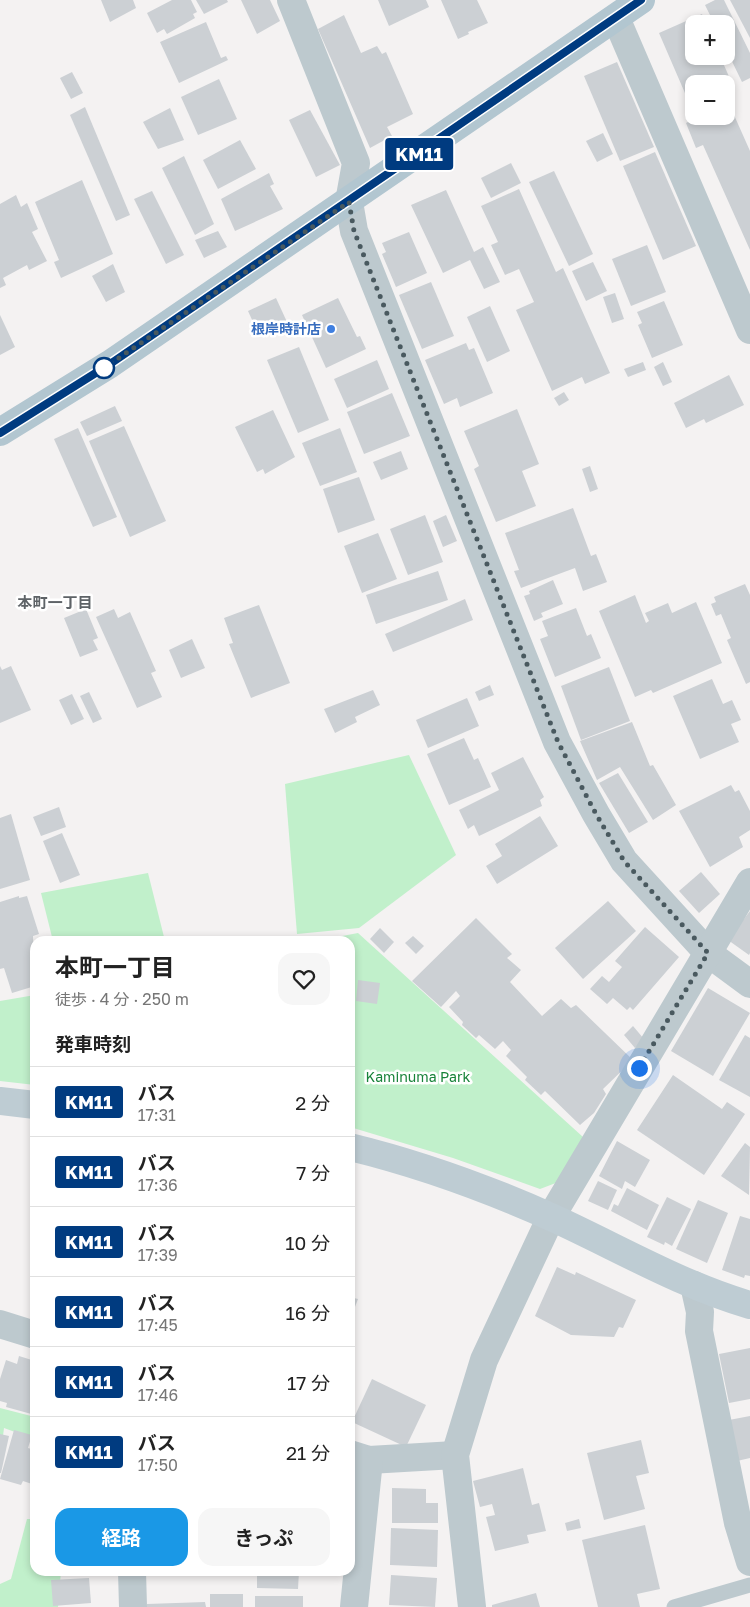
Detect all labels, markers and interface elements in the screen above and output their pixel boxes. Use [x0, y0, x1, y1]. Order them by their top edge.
map controls [685, 15, 735, 125]
button: + [685, 15, 735, 65]
button: − [685, 75, 735, 125]
line badge: KM11 [384, 138, 454, 170]
text: KM11 [395, 143, 443, 165]
place label: 根岸時計店 [251, 320, 321, 337]
marker: 根岸時計店 [325, 323, 337, 335]
unlabelled marker [93, 357, 115, 379]
district label: 本町一丁目 [17, 593, 93, 611]
text: 本町一丁目 [55, 952, 175, 981]
button: heart [278, 953, 330, 1005]
text: 徒歩 · 4 分 · 250 m [55, 989, 189, 1009]
text: 発車時刻 [55, 1032, 131, 1055]
your location [627, 1056, 652, 1081]
park label: Kaminuma Park [366, 1068, 470, 1085]
text: バス [138, 1081, 176, 1104]
text: KM11 [65, 1091, 113, 1113]
text: 2 分 [295, 1091, 330, 1114]
text: 17:31 [138, 1105, 176, 1125]
text: バス [138, 1151, 176, 1174]
text: KM11 [65, 1161, 113, 1183]
text: 7 分 [296, 1161, 330, 1184]
text: 17:36 [138, 1175, 178, 1195]
text: バス [138, 1221, 176, 1244]
text: KM11 [65, 1231, 113, 1253]
text: 10 分 [285, 1231, 330, 1254]
text: 17:39 [138, 1245, 178, 1265]
text: バス [138, 1291, 176, 1314]
text: KM11 [65, 1301, 113, 1323]
text: 16 分 [286, 1301, 330, 1324]
text: 17:45 [138, 1315, 178, 1335]
text: バス [138, 1361, 176, 1384]
text: KM11 [65, 1371, 113, 1393]
text: 17 分 [287, 1371, 330, 1394]
text: 17:46 [138, 1385, 178, 1405]
text: バス [138, 1431, 176, 1454]
text: KM11 [65, 1441, 113, 1463]
text: 21 分 [286, 1441, 330, 1464]
text: 17:50 [138, 1455, 178, 1475]
button: 経路 [55, 1508, 188, 1566]
button: きっぷ [198, 1508, 330, 1566]

